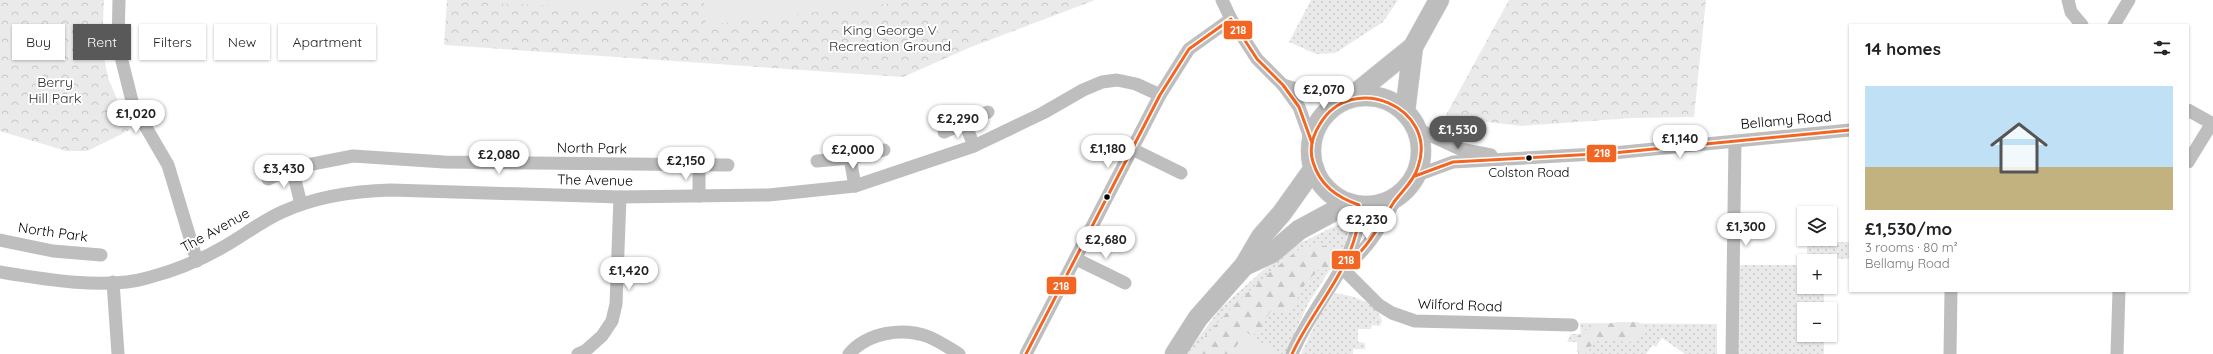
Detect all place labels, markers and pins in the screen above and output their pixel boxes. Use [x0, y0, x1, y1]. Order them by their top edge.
pin: £2,070 [1291, 76, 1357, 110]
pin: £1,020 [103, 100, 169, 134]
pin: £2,290 [925, 105, 991, 139]
pin: £1,530 [1425, 116, 1491, 150]
pin: £1,140 [1647, 125, 1713, 159]
pin: £1,180 [1075, 135, 1141, 169]
pin: £2,000 [820, 136, 886, 170]
pin: £2,080 [466, 141, 532, 175]
pin: £2,150 [653, 147, 719, 181]
marker: Colston Road [1524, 153, 1534, 163]
pin: £3,430 [251, 155, 317, 189]
place label: Colston Road [1489, 164, 1569, 180]
unlabelled marker [1102, 192, 1112, 202]
pin: £2,230 [1334, 206, 1400, 240]
pin: £1,300 [1713, 213, 1779, 247]
pin: £2,680 [1073, 226, 1139, 260]
pin: £1,420 [596, 257, 662, 291]

